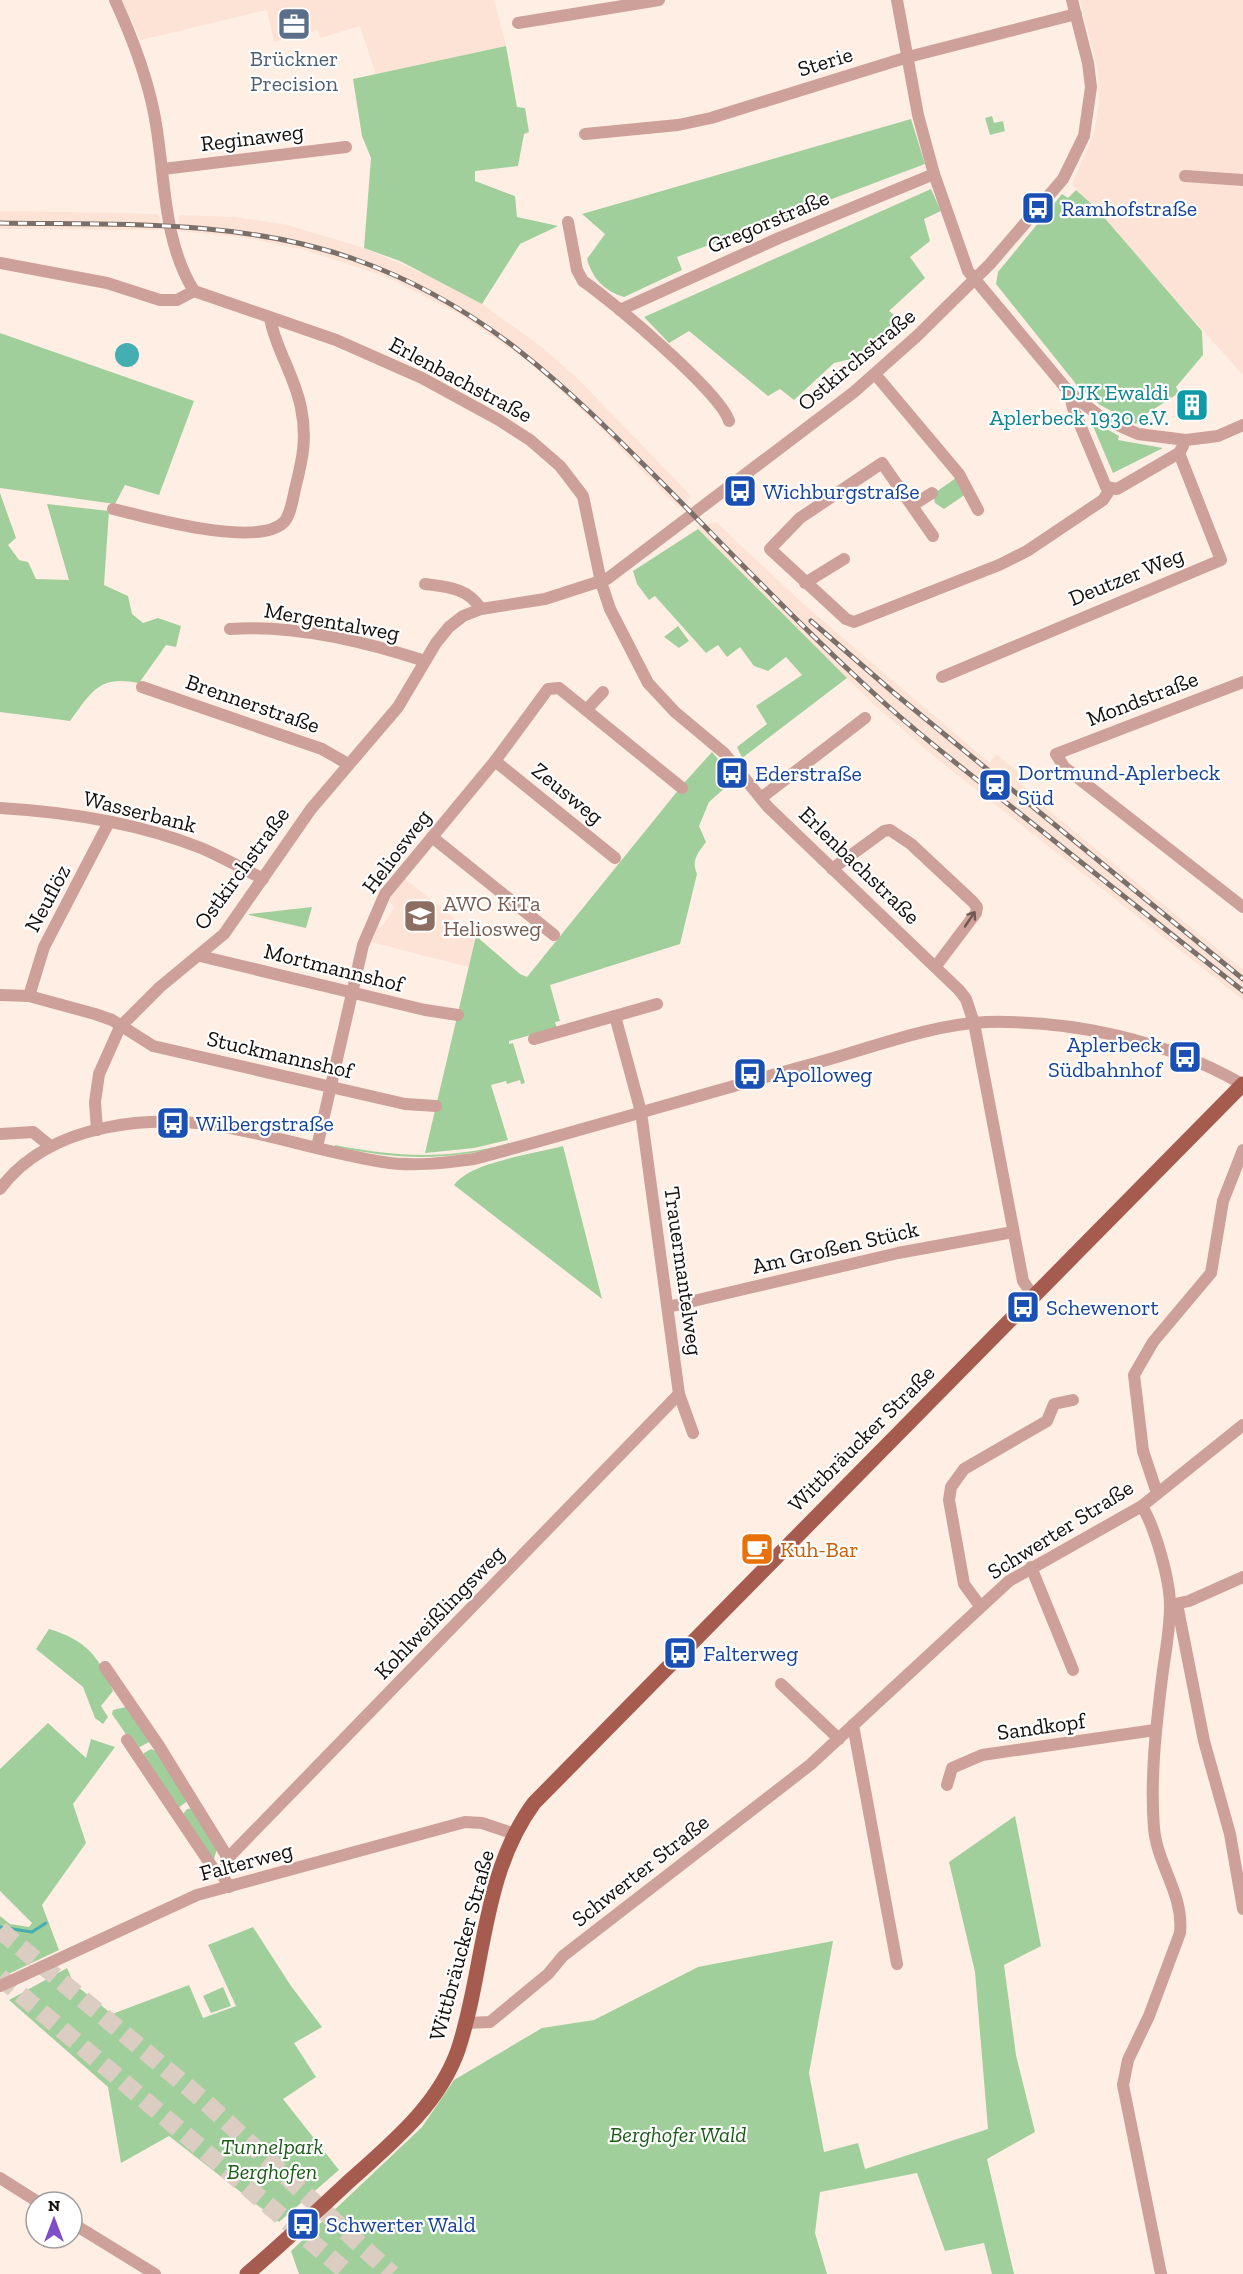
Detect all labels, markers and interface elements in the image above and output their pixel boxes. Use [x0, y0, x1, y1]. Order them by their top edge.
office icon: Brückner Precision [276, 6, 312, 42]
street label: Sterie [794, 40, 856, 83]
place label: Brückner Precision [250, 45, 338, 97]
street label: Reginaweg [199, 118, 305, 157]
street label: Gregorstraße [703, 184, 833, 259]
bus stop icon: Ramhofstraße [1020, 190, 1056, 226]
place label: Ramhofstraße [1061, 195, 1197, 222]
street label: Ostkirchstraße [792, 302, 921, 416]
street label: Erlenbachstraße [385, 330, 537, 428]
place label: DJK Ewaldi Aplerbeck 1930 e.V. [990, 379, 1169, 431]
building icon: DJK Ewaldi Aplerbeck 1930 e.V. [1174, 387, 1210, 423]
bus stop icon: Wichburgstraße [722, 473, 758, 509]
place label: Wichburgstraße [763, 478, 920, 505]
street label: Deutzer Weg [1065, 541, 1188, 612]
street label: Mergentalweg [262, 596, 402, 647]
street label: Mondstraße [1083, 665, 1202, 732]
street label: Brennerstraße [182, 668, 323, 739]
bus stop icon: Ederstraße [714, 755, 750, 791]
street label: Zeusweg [527, 756, 609, 830]
place label: Dortmund-Aplerbeck Süd [1018, 759, 1221, 811]
place label: Ederstraße [755, 760, 862, 787]
station icon: Dortmund-Aplerbeck Süd [977, 767, 1013, 803]
street label: Wasserbank [81, 784, 200, 839]
street label: Ostkirchstraße [188, 801, 295, 935]
street label: Erlenbachstraße [793, 801, 926, 930]
street label: Heliosweg [356, 804, 437, 899]
street label: Neuflöz [19, 860, 76, 937]
place label: AWO KiTa Heliosweg [443, 890, 541, 942]
school or university icon: AWO KiTa Heliosweg [402, 898, 438, 934]
one-way arrow [964, 912, 976, 928]
street label: Mortmannshof [261, 937, 408, 998]
street label: Stuckmannshof [204, 1025, 357, 1085]
place label: Aplerbeck Südbahnhof [1048, 1031, 1164, 1083]
bus stop icon: Aplerbeck Südbahnhof [1167, 1039, 1203, 1075]
bus stop icon: Apolloweg [732, 1056, 768, 1092]
place label: Apolloweg [773, 1061, 872, 1088]
bus stop icon: Wilbergstraße [155, 1105, 191, 1141]
place label: Wilbergstraße [196, 1110, 334, 1137]
street label: Trauermantelweg [658, 1185, 709, 1357]
street label: Am Großen Stück [749, 1215, 922, 1280]
bus stop icon: Schewenort [1005, 1289, 1041, 1325]
place label: Schewenort [1046, 1294, 1159, 1321]
street label: Wittbräucker Straße [782, 1359, 940, 1517]
street label: Schwerter Straße [982, 1474, 1138, 1585]
cafe icon: Kuh-Bar [739, 1531, 775, 1567]
place label: Kuh-Bar [780, 1536, 859, 1563]
street label: Kohlweißlingsweg [369, 1540, 510, 1685]
bus stop icon: Falterweg [662, 1635, 698, 1671]
place label: Falterweg [703, 1640, 798, 1667]
street label: Sandkopf [995, 1707, 1089, 1746]
street label: Schwerter Straße [566, 1808, 714, 1932]
street label: Falterweg [197, 1836, 296, 1887]
street label: Wittbräucker Straße [423, 1847, 500, 2044]
park label: Berghofer Wald [609, 2121, 747, 2148]
park label: Tunnelpark Berghofen [221, 2133, 323, 2185]
north arrow [24, 2190, 84, 2250]
text: N [48, 2196, 60, 2215]
bus stop icon: Schwerter Wald [285, 2206, 321, 2242]
place label: Schwerter Wald [326, 2211, 476, 2238]

